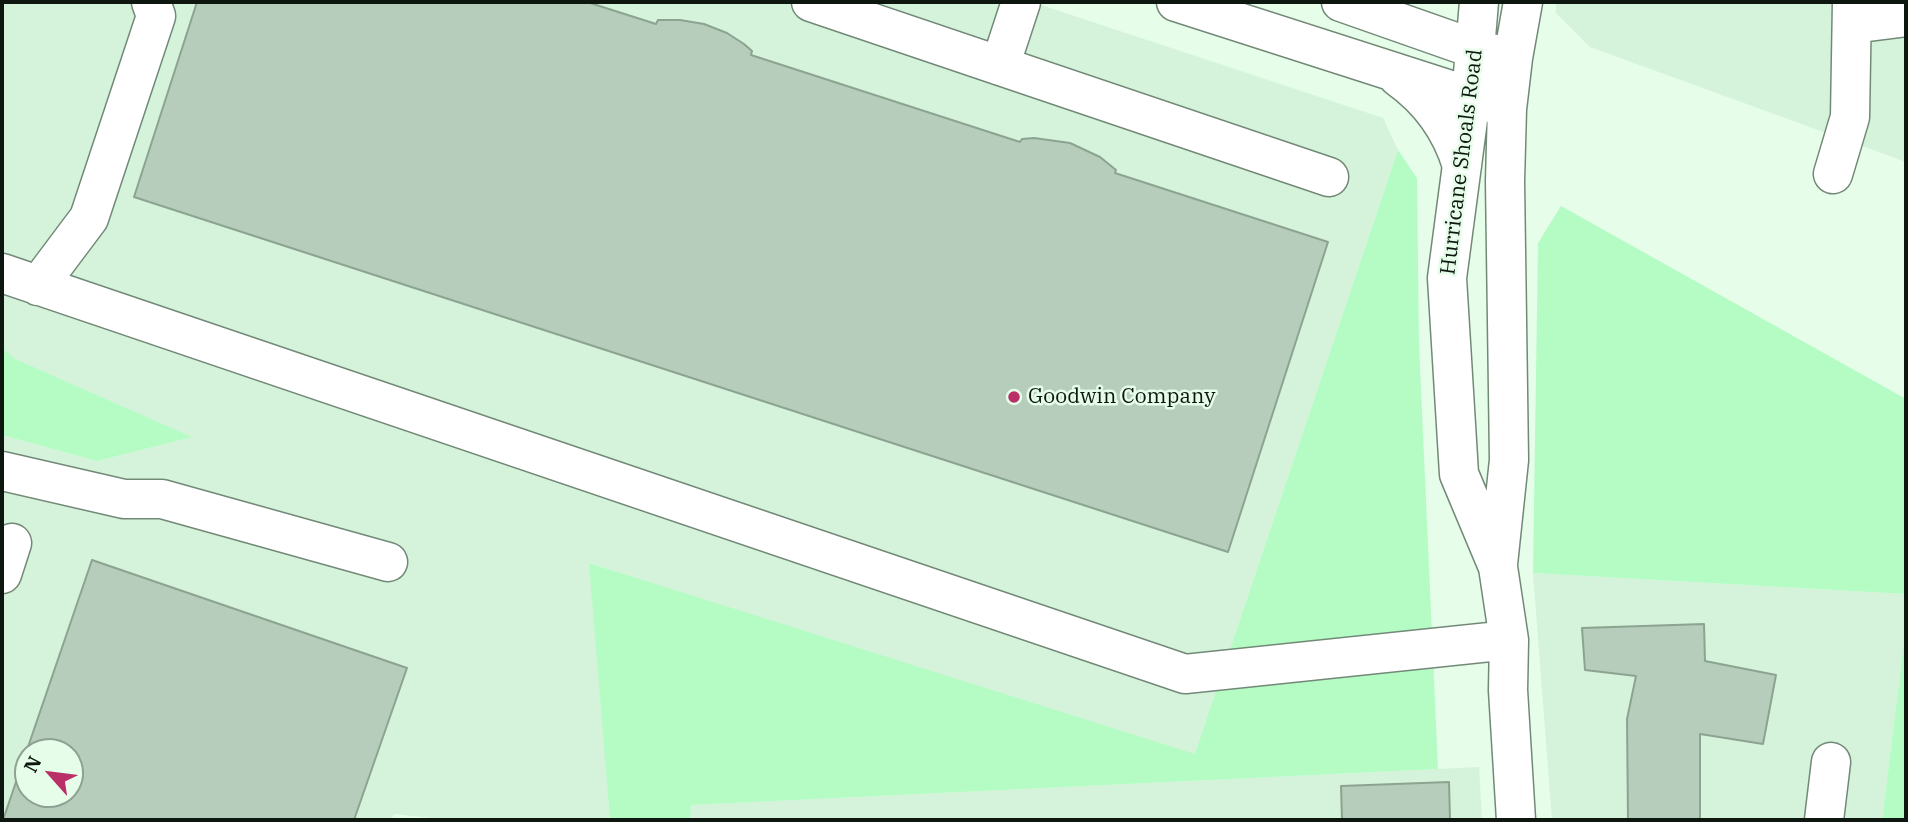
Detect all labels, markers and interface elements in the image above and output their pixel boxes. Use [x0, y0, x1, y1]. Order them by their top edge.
street label: Hurricane Shoals Road [1436, 48, 1488, 276]
place label: Goodwin Company [1028, 384, 1215, 410]
marker: Goodwin Company [1006, 389, 1022, 405]
north arrow [14, 738, 84, 808]
text: N [18, 752, 46, 776]

